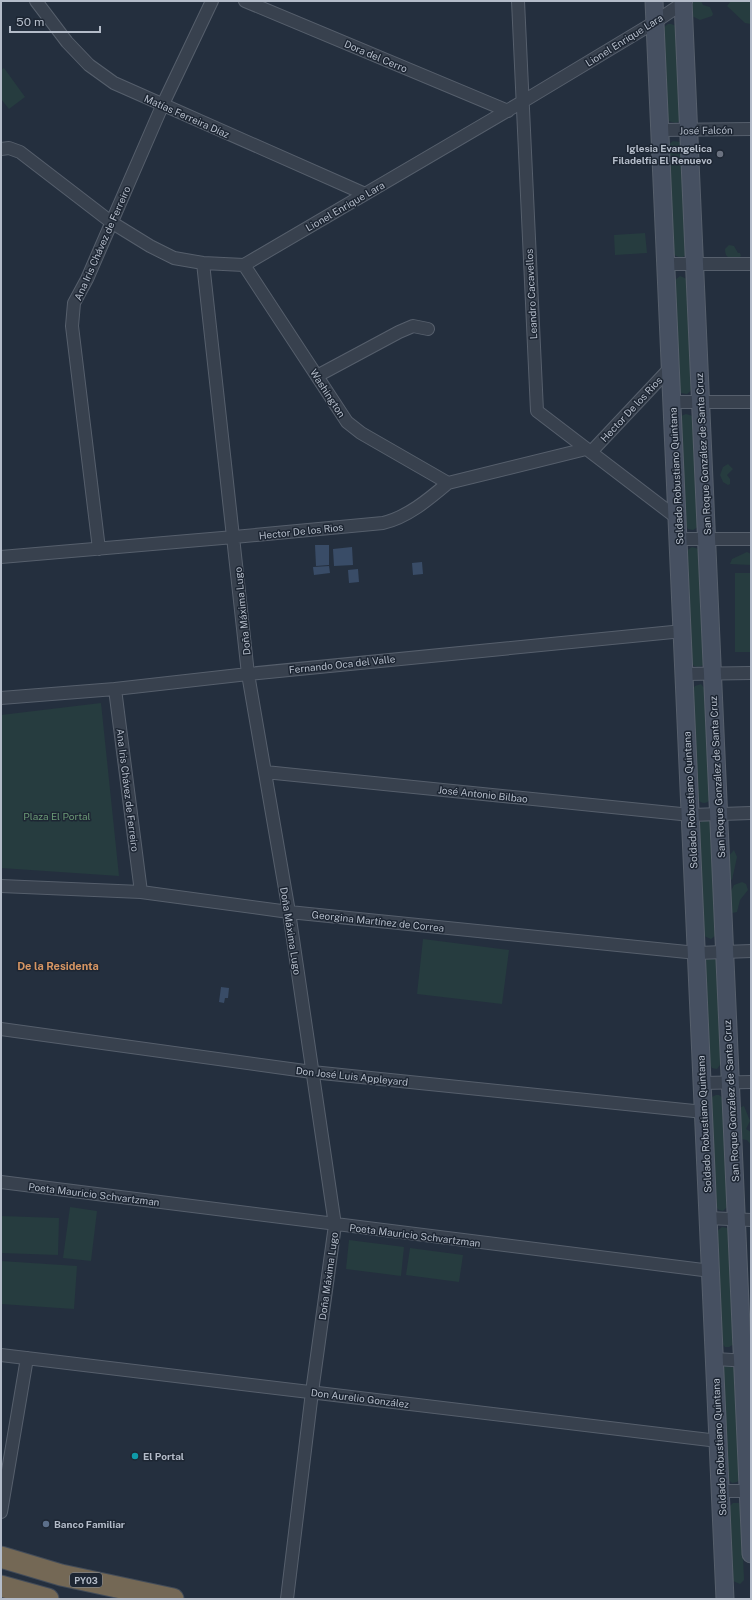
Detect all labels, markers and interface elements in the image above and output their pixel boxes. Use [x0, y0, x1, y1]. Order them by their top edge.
scale bar [10, 8, 100, 34]
street label: Lionel Enrique Lara [583, 11, 665, 69]
text: 50 m [16, 15, 44, 29]
street label: Dora del Cerro [343, 37, 410, 75]
street label: Matías Ferreira Díaz [142, 92, 232, 140]
street label: José Falcón [679, 124, 733, 136]
place label: Iglesia Evangelica Filadelfia El Renuevo [612, 142, 712, 166]
marker: Iglesia Evangelica Filadelfia El Renuevo [715, 149, 725, 159]
street label: Lionel Enrique Lara [303, 178, 387, 234]
street label: Ana Iris Chávez de Ferreiro [71, 184, 133, 302]
street label: Leandro Cacavellos [523, 249, 539, 339]
street label: Washington [308, 367, 348, 420]
street label: San Roque González de Santa Cruz [693, 373, 713, 535]
street label: Hector De los Rios [598, 374, 664, 444]
street label: Soldado Robustiano Quintana [666, 407, 686, 545]
street label: Hector De los Rios [258, 521, 344, 541]
street label: Doña Máxima Lugo [231, 566, 253, 656]
street label: Fernando Oca del Valle [288, 652, 396, 676]
street label: San Roque González de Santa Cruz [707, 696, 727, 858]
street label: Ana Iris Chávez de Ferreiro [114, 728, 142, 853]
street label: Soldado Robustiano Quintana [680, 731, 700, 869]
street label: José Antonio Bilbao [437, 783, 529, 805]
park label: Plaza El Portal [23, 810, 91, 822]
street label: Doña Máxima Lugo [278, 886, 304, 976]
street label: Georgina Martínez de Correa [311, 908, 445, 934]
district label: De la Residenta [17, 960, 99, 972]
street label: San Roque González de Santa Cruz [721, 1020, 741, 1182]
street label: Soldado Robustiano Quintana [694, 1055, 714, 1193]
street label: Don José Luis Appleyard [295, 1064, 409, 1088]
street label: Poeta Mauricio Schvartzman [28, 1180, 161, 1208]
street label: Poeta Mauricio Schvartzman [349, 1221, 482, 1249]
street label: Doña Máxima Lugo [316, 1231, 340, 1321]
street label: Soldado Robustiano Quintana [709, 1378, 729, 1516]
street label: Don Aurelio González [310, 1386, 410, 1410]
place label: El Portal [143, 1450, 184, 1462]
marker: El Portal [130, 1451, 140, 1461]
place label: Banco Familiar [54, 1518, 125, 1530]
marker: Banco Familiar [41, 1519, 51, 1529]
road number: PY03 [70, 1573, 102, 1587]

